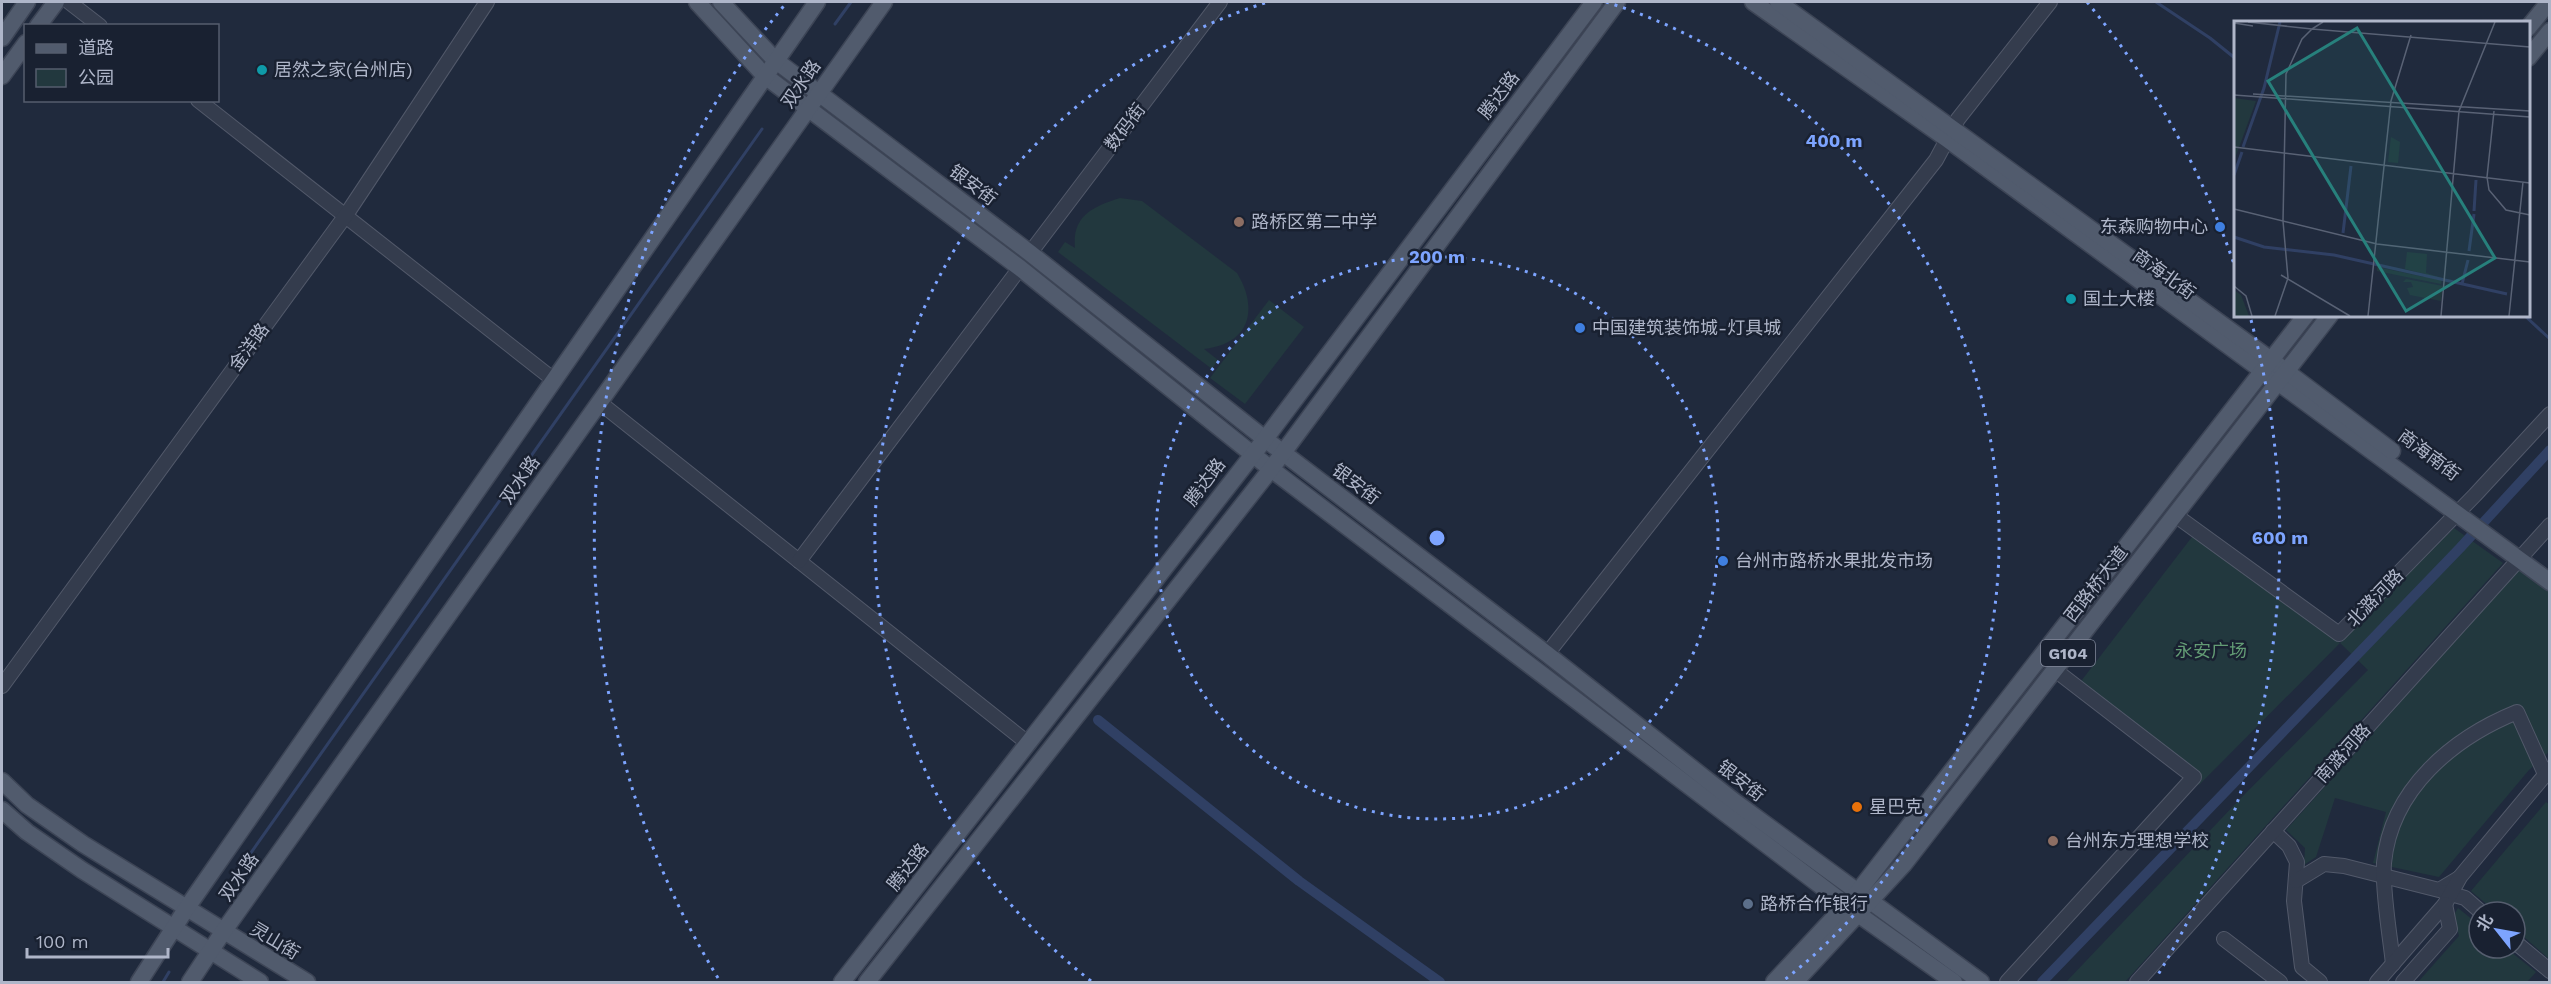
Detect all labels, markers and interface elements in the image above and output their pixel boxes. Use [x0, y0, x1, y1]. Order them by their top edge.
inset map [2234, 21, 2530, 316]
legend [24, 24, 219, 102]
text: 道路 [78, 37, 114, 58]
street label: 双水路 [777, 56, 825, 112]
place label: 居然之家(台州店) [274, 59, 413, 80]
marker: 居然之家(台州店) [255, 63, 269, 77]
text: 公园 [78, 67, 114, 88]
street label: 腾达路 [1474, 67, 1523, 123]
street label: 数码街 [1100, 99, 1149, 155]
text: 400 m [1806, 130, 1862, 151]
street label: 银安街 [945, 160, 1001, 209]
place label: 路桥区第二中学 [1251, 211, 1377, 232]
marker: 路桥区第二中学 [1232, 215, 1246, 229]
place label: 东森购物中心 [2100, 216, 2208, 237]
marker: 东森购物中心 [2213, 220, 2227, 234]
street label: 商海北街 [2129, 244, 2200, 303]
text: 200 m [1409, 246, 1465, 267]
place label: 国土大楼 [2083, 288, 2155, 309]
marker: 国土大楼 [2064, 292, 2078, 306]
place label: 中国建筑装饰城-灯具城 [1592, 317, 1781, 338]
street label: 金洋路 [224, 319, 273, 375]
marker: 中国建筑装饰城-灯具城 [1573, 321, 1587, 335]
street label: 商海南街 [2394, 425, 2464, 485]
street label: 双水路 [496, 452, 544, 508]
street label: 腾达路 [1180, 454, 1229, 510]
street label: 银安街 [1328, 459, 1384, 508]
text: 600 m [2252, 527, 2308, 548]
centre of rings [1427, 528, 1447, 548]
street label: 西路桥大道 [2060, 542, 2132, 626]
place label: 台州市路桥水果批发市场 [1735, 550, 1933, 571]
marker: 台州市路桥水果批发市场 [1716, 554, 1730, 568]
street label: 北潞河路 [2342, 564, 2407, 631]
road number: G104 [2041, 640, 2095, 666]
park label: 永安广场 [2175, 640, 2247, 661]
street label: 南潞河路 [2311, 719, 2375, 786]
street label: 银安街 [1714, 756, 1769, 806]
place label: 星巴克 [1869, 796, 1923, 817]
marker: 星巴克 [1850, 800, 1864, 814]
place label: 台州东方理想学校 [2065, 830, 2209, 851]
marker: 台州东方理想学校 [2046, 834, 2060, 848]
street label: 腾达路 [883, 839, 933, 894]
street label: 双水路 [215, 849, 263, 905]
place label: 路桥合作银行 [1760, 893, 1868, 914]
marker: 路桥合作银行 [1741, 897, 1755, 911]
north arrow [2467, 900, 2527, 960]
text: 北 [2472, 911, 2497, 934]
street label: 灵山街 [247, 918, 304, 963]
scale bar [27, 921, 168, 959]
text: 100 m [36, 931, 89, 952]

